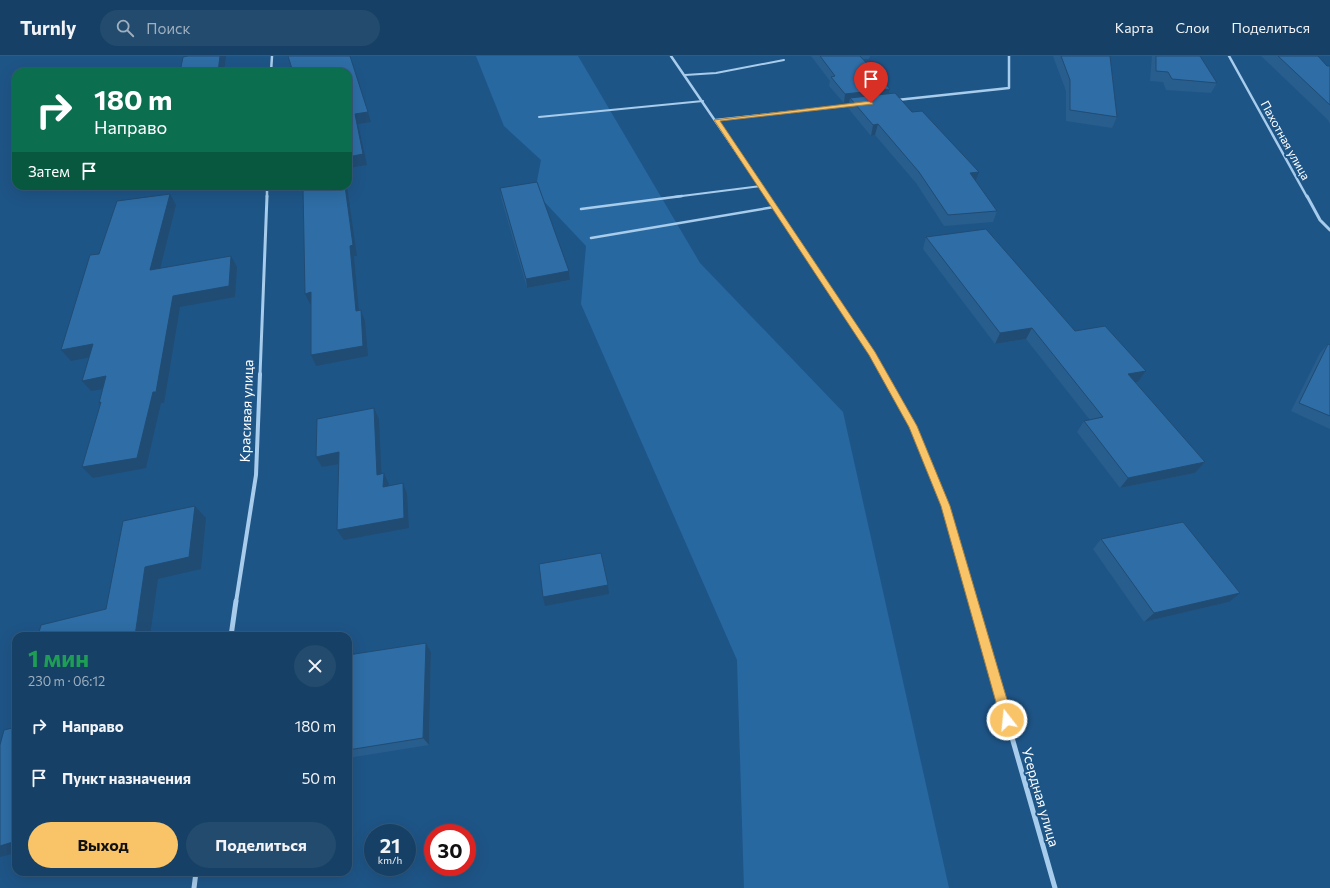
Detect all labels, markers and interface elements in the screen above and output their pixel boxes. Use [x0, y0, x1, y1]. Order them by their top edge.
search box [100, 10, 380, 46]
text: Turnly [20, 16, 76, 39]
icon: search [114, 17, 136, 39]
text: Поиск [146, 19, 191, 37]
text: Карта [1115, 19, 1153, 36]
text: Слои [1175, 19, 1210, 36]
text: Поделиться [1232, 19, 1310, 36]
pin [854, 62, 888, 103]
icon: arrive [860, 68, 882, 90]
text: 180 m [94, 82, 172, 116]
icon: right [28, 84, 80, 136]
street label: Пахотная улица [1258, 98, 1314, 182]
text: Направо [94, 116, 167, 138]
icon: arrive [78, 160, 100, 182]
text: Затем [28, 162, 70, 180]
street label: Красивая улица [236, 359, 256, 463]
text: 1 мин [28, 643, 89, 672]
button: close [294, 645, 336, 687]
text: 230 m · 06:12 [28, 673, 105, 689]
position arrow [986, 699, 1028, 741]
icon: right [28, 715, 50, 737]
text: Направо [62, 717, 124, 735]
text: 180 m [295, 717, 336, 735]
street label: Усердная улица [1019, 745, 1063, 849]
icon: arrive [28, 767, 50, 789]
text: Пункт назначения [62, 769, 191, 787]
text: 50 m [302, 769, 336, 787]
button: Выход [28, 822, 178, 868]
button: Поделиться [186, 822, 336, 868]
speed limit sign: 30 [424, 824, 476, 876]
text: 21 [380, 833, 400, 857]
text: km/h [378, 854, 402, 866]

